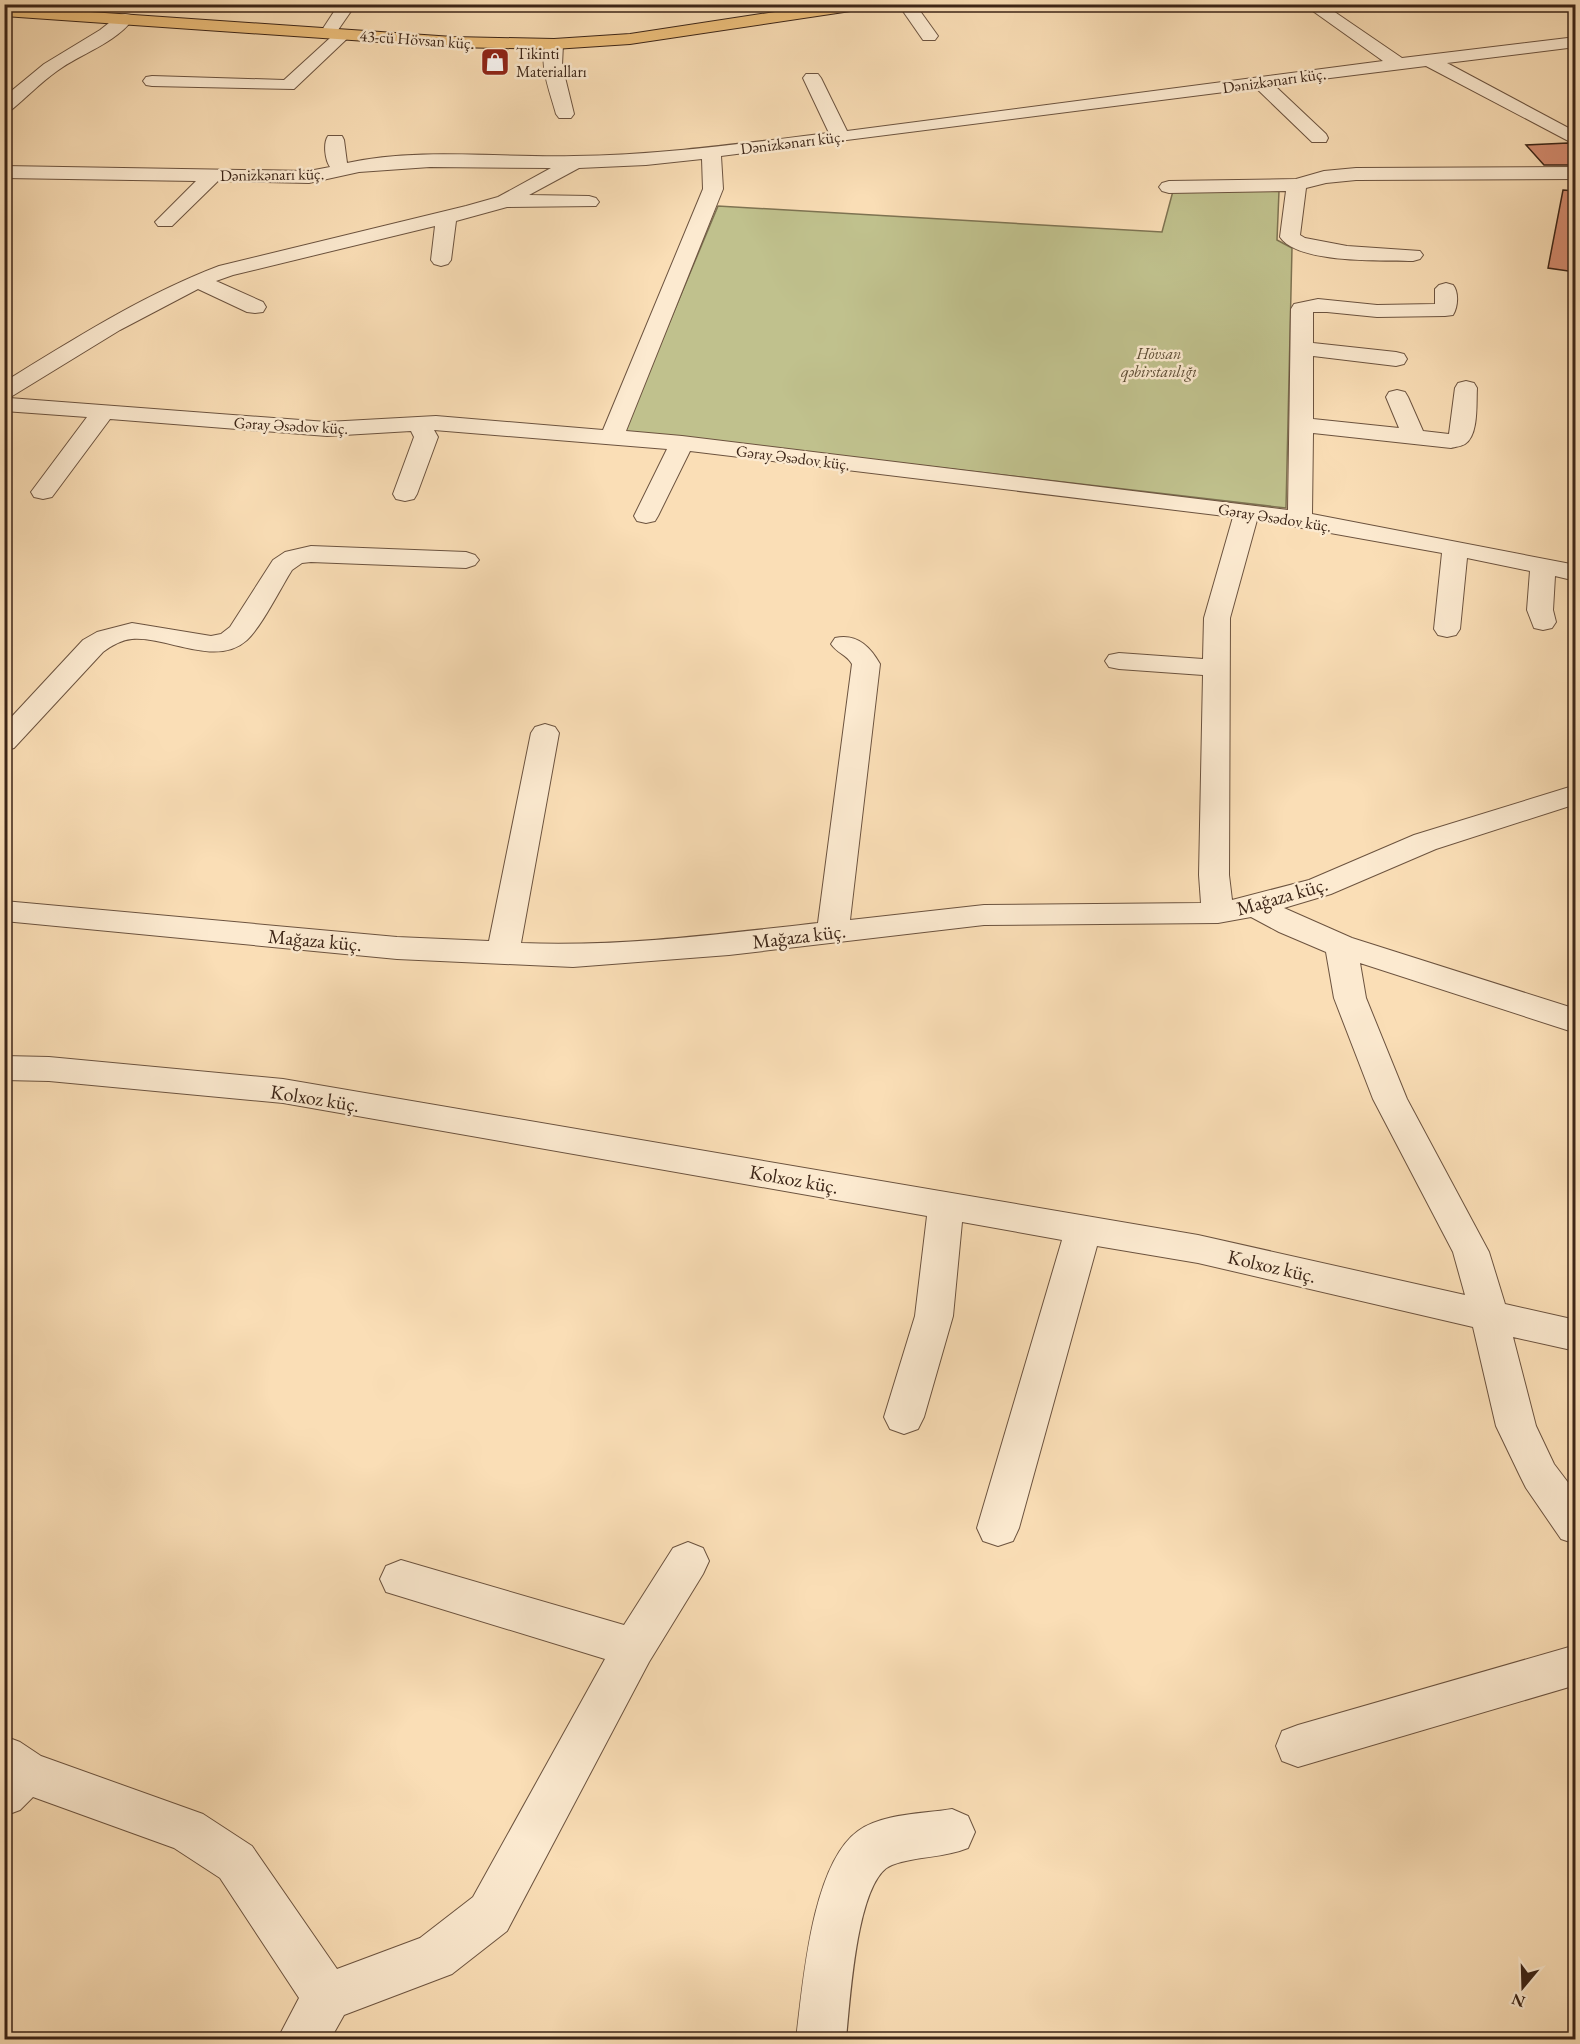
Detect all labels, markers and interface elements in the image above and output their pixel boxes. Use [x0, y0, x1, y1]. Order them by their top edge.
street label: 43-cü Hövsan küç. [359, 25, 475, 54]
place label: Tikinti Materialları [516, 43, 587, 82]
shop icon: Tikinti Materialları [479, 46, 511, 78]
street label: Dənizkənarı küç. [1221, 63, 1327, 98]
street label: Dənizkənarı küç. [739, 126, 845, 159]
street label: Dənizkənarı küç. [220, 163, 324, 186]
park label: Hövsan qəbirstanlığı [1121, 343, 1197, 383]
street label: Gəray Əsədov küç. [233, 412, 349, 439]
street label: Gəray Əsədov küç. [735, 440, 851, 475]
street label: Gəray Əsədov küç. [1217, 498, 1333, 537]
street label: Mağaza küç. [1233, 871, 1331, 921]
street label: Mağaza küç. [751, 917, 847, 955]
street label: Mağaza küç. [267, 923, 363, 957]
street label: Kolxoz küç. [269, 1078, 361, 1118]
street label: Kolxoz küç. [747, 1158, 841, 1200]
street label: Kolxoz küç. [1225, 1243, 1319, 1289]
north arrow [1493, 1957, 1553, 2017]
text: N [1509, 1989, 1528, 2013]

